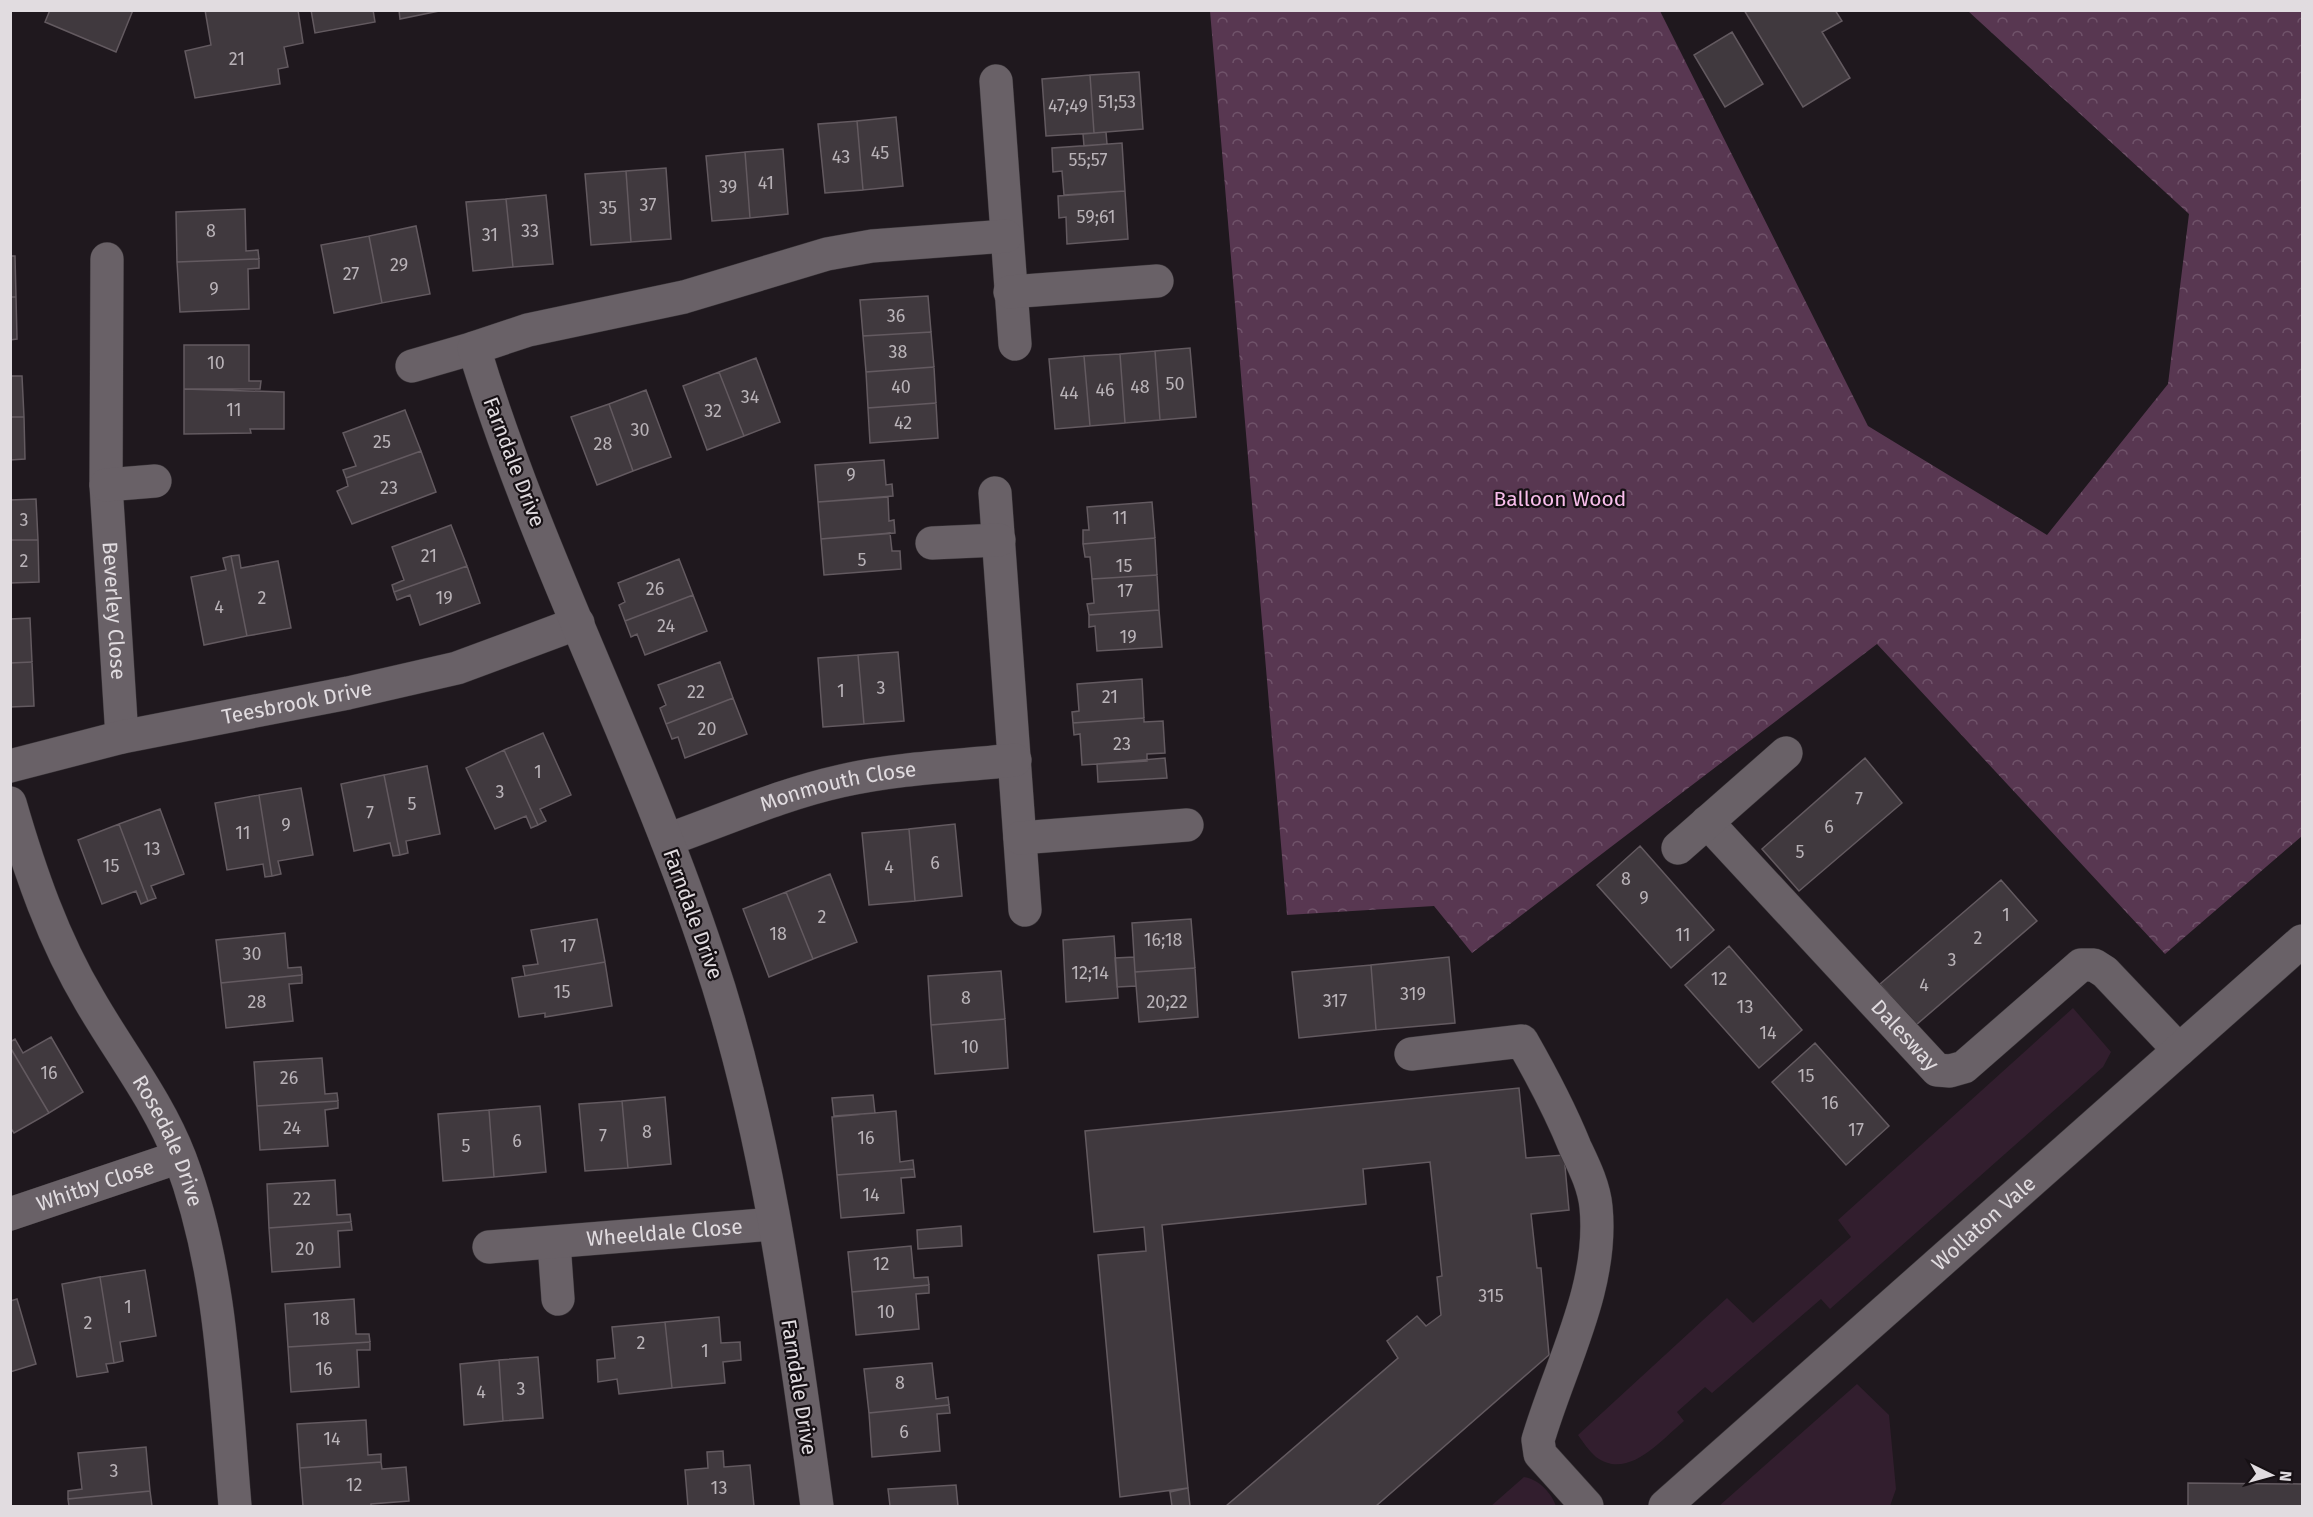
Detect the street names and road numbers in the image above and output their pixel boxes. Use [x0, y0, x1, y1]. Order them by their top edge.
street label: Farndale Drive [477, 393, 551, 531]
street label: Beverley Close [97, 541, 131, 681]
street label: Teesbrook Drive [220, 675, 375, 730]
street label: Monmouth Close [756, 756, 918, 817]
street label: Farndale Drive [657, 845, 729, 983]
street label: Dalesway [1865, 994, 1945, 1077]
street label: Rosedale Drive [127, 1070, 208, 1210]
street label: Whitby Close [33, 1153, 158, 1217]
street label: Wollaton Vale [1926, 1170, 2041, 1276]
street label: Wheeldale Close [585, 1214, 744, 1252]
street label: Farndale Drive [775, 1317, 823, 1457]

